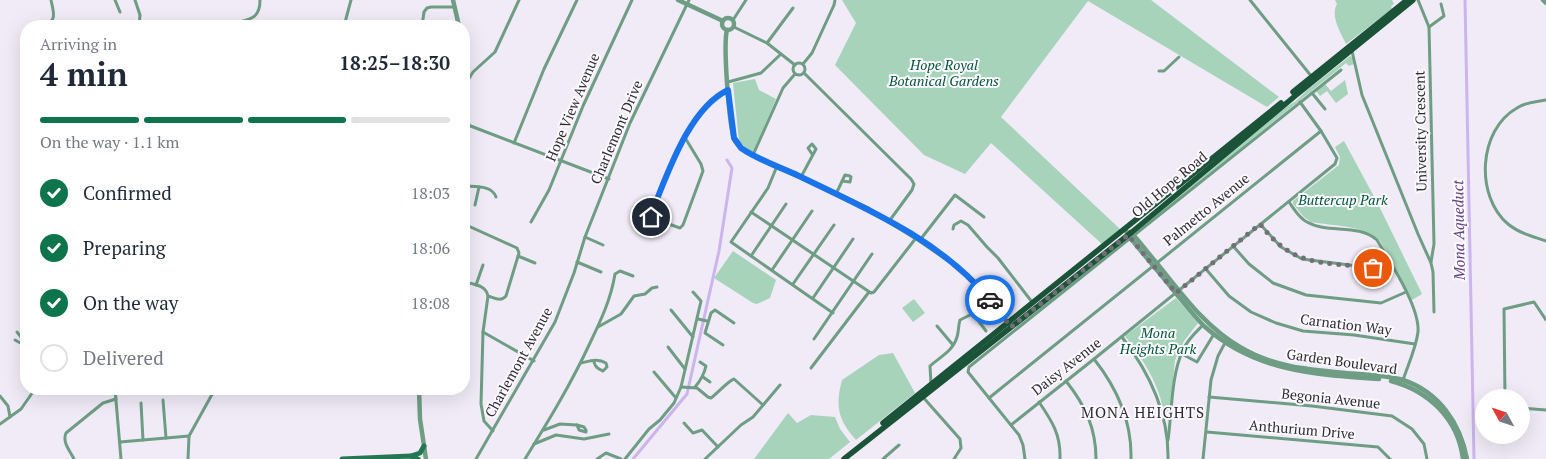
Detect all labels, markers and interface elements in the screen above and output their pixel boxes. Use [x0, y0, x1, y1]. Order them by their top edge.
text: Arriving in [40, 33, 117, 55]
text: 18:25–18:30 [339, 50, 450, 75]
street label: Hope View Avenue [541, 50, 603, 164]
text: 4 min [40, 53, 128, 95]
park label: Hope Royal Botanical Gardens [888, 55, 999, 90]
street label: University Crescent [1409, 69, 1431, 192]
street label: Charlemont Drive [586, 77, 646, 187]
text: On the way · 1.1 km [40, 131, 179, 153]
street label: Old Hope Road [1127, 147, 1211, 221]
street label: Palmetto Avenue [1159, 168, 1253, 250]
icon: check [40, 179, 68, 207]
water label: Mona Aqueduct [1447, 179, 1469, 281]
text: Confirmed [83, 180, 172, 205]
text: 18:03 [411, 182, 450, 204]
park label: Buttercup Park [1297, 190, 1388, 209]
pin [630, 196, 672, 238]
icon: home [637, 203, 665, 231]
icon: check [40, 234, 68, 262]
text: Preparing [83, 235, 166, 260]
text: 18:06 [411, 237, 450, 259]
pin [1352, 247, 1394, 289]
icon: bag [1359, 254, 1387, 282]
courier [965, 275, 1015, 325]
icon: car [976, 286, 1004, 314]
icon: check [40, 289, 68, 317]
text: On the way [83, 290, 178, 315]
text: 18:08 [411, 292, 450, 314]
street label: Charlemont Avenue [480, 303, 556, 421]
street label: Carnation Way [1299, 309, 1394, 339]
park label: Mona Heights Park [1119, 323, 1196, 358]
street label: Daisy Avenue [1027, 333, 1105, 399]
street label: Garden Boulevard [1286, 344, 1399, 378]
text: Delivered [83, 345, 164, 370]
street label: Begonia Avenue [1281, 383, 1381, 413]
north arrow [1475, 389, 1530, 444]
map controls [1475, 389, 1530, 444]
district label: MONA HEIGHTS [1081, 402, 1205, 422]
street label: Anthurium Drive [1248, 415, 1356, 443]

